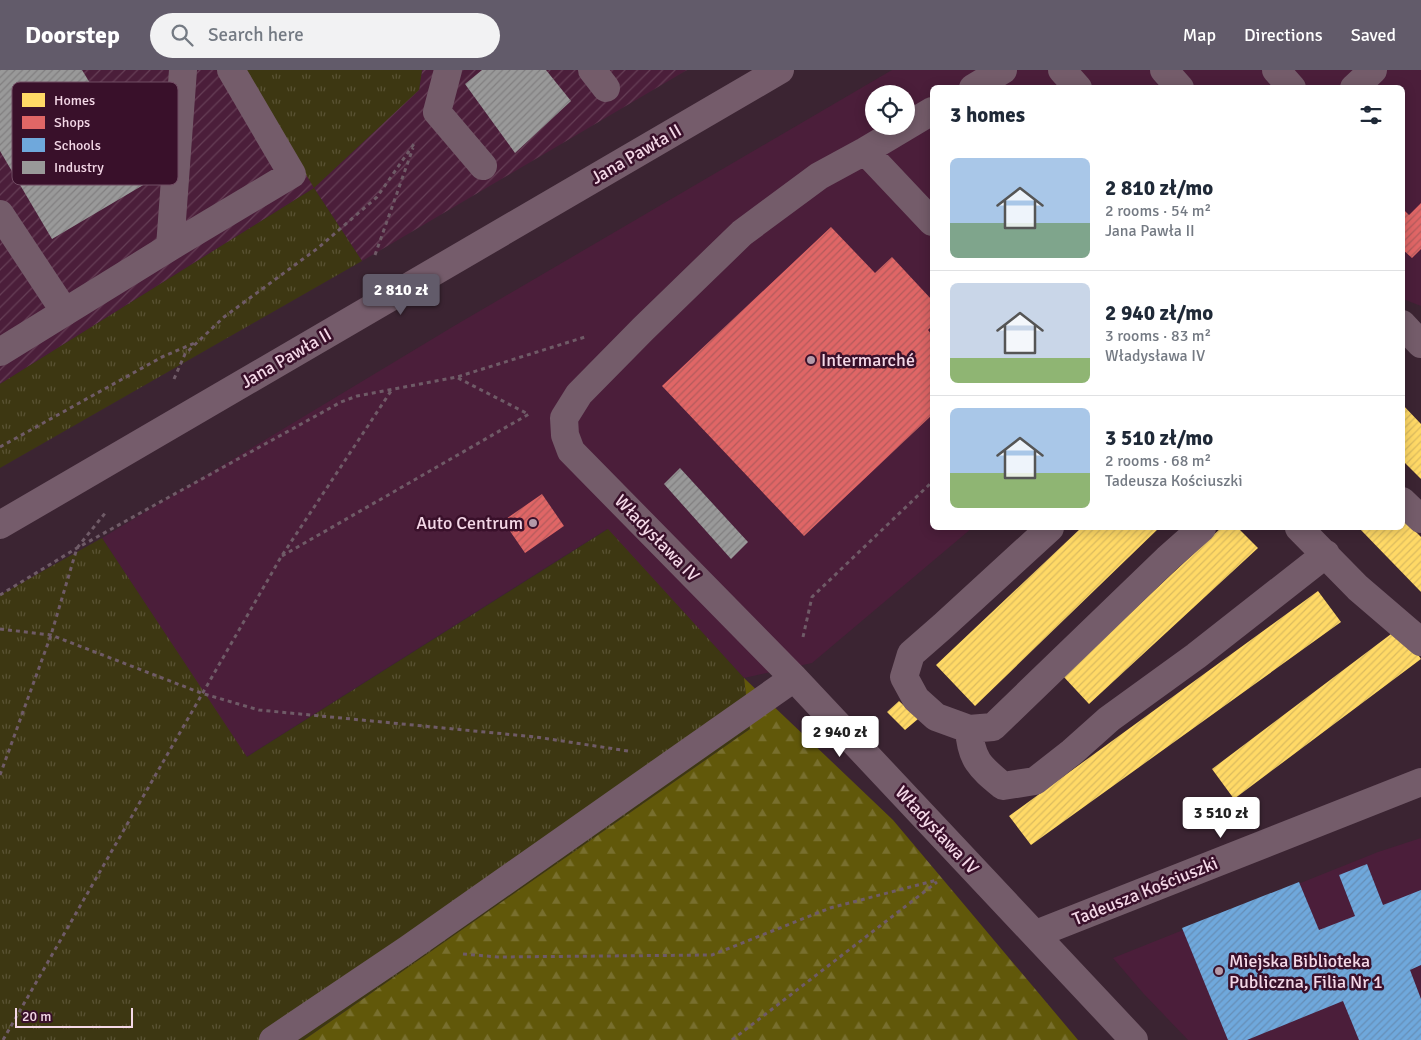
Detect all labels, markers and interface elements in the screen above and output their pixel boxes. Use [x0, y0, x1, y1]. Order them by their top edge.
search box [150, 13, 500, 58]
text: Doorstep [25, 20, 120, 50]
icon: search [168, 21, 196, 49]
text: Search here [208, 23, 304, 47]
text: Map [1183, 24, 1216, 46]
text: Directions [1244, 24, 1323, 46]
text: Saved [1351, 24, 1396, 46]
legend [12, 82, 178, 185]
map controls [865, 85, 915, 135]
button: locate [865, 85, 915, 135]
text: Homes [54, 92, 95, 109]
icon: filters [1357, 101, 1385, 129]
text: 3 homes [950, 102, 1025, 128]
text: Shops [54, 114, 90, 131]
street label: Jana Pawła II [587, 119, 685, 189]
text: Schools [54, 137, 101, 154]
text: Industry [54, 159, 104, 176]
text: 2 810 zł/mo [1105, 175, 1213, 201]
icon: home [990, 178, 1050, 238]
text: 2 rooms · 54 m² [1105, 201, 1211, 221]
text: Jana Pawła II [1105, 221, 1195, 241]
pin: 2 810 zł [349, 274, 453, 316]
text: 2 810 zł [374, 280, 428, 300]
text: 2 940 zł/mo [1105, 300, 1213, 326]
icon: home [990, 303, 1050, 363]
street label: Jana Pawła II [237, 323, 335, 393]
text: 3 rooms · 83 m² [1105, 326, 1211, 346]
text: Władysława IV [1105, 346, 1205, 366]
place label: Intermarché [821, 349, 915, 371]
marker: Intermarché [805, 354, 817, 366]
text: 3 510 zł/mo [1105, 425, 1213, 451]
icon: home [990, 428, 1050, 488]
text: 2 rooms · 68 m² [1105, 451, 1211, 471]
text: Tadeusza Kościuszki [1105, 471, 1243, 491]
street label: Władysława IV [610, 490, 704, 587]
place label: Auto Centrum [416, 512, 523, 534]
marker: Auto Centrum [527, 517, 539, 529]
pin: 2 940 zł [788, 716, 892, 758]
text: 2 940 zł [813, 722, 867, 742]
street label: Władysława IV [891, 781, 984, 879]
pin: 3 510 zł [1169, 796, 1273, 839]
text: 3 510 zł [1194, 803, 1248, 823]
street label: Tadeusza Kościuszki [1069, 852, 1221, 930]
place label: Miejska Biblioteka Publiczna, Filia Nr 1 [1229, 950, 1383, 993]
marker: Miejska Biblioteka Publiczna, Filia Nr 1 [1213, 965, 1225, 977]
scale bar [15, 1005, 132, 1028]
text: 20 m [22, 1008, 51, 1025]

